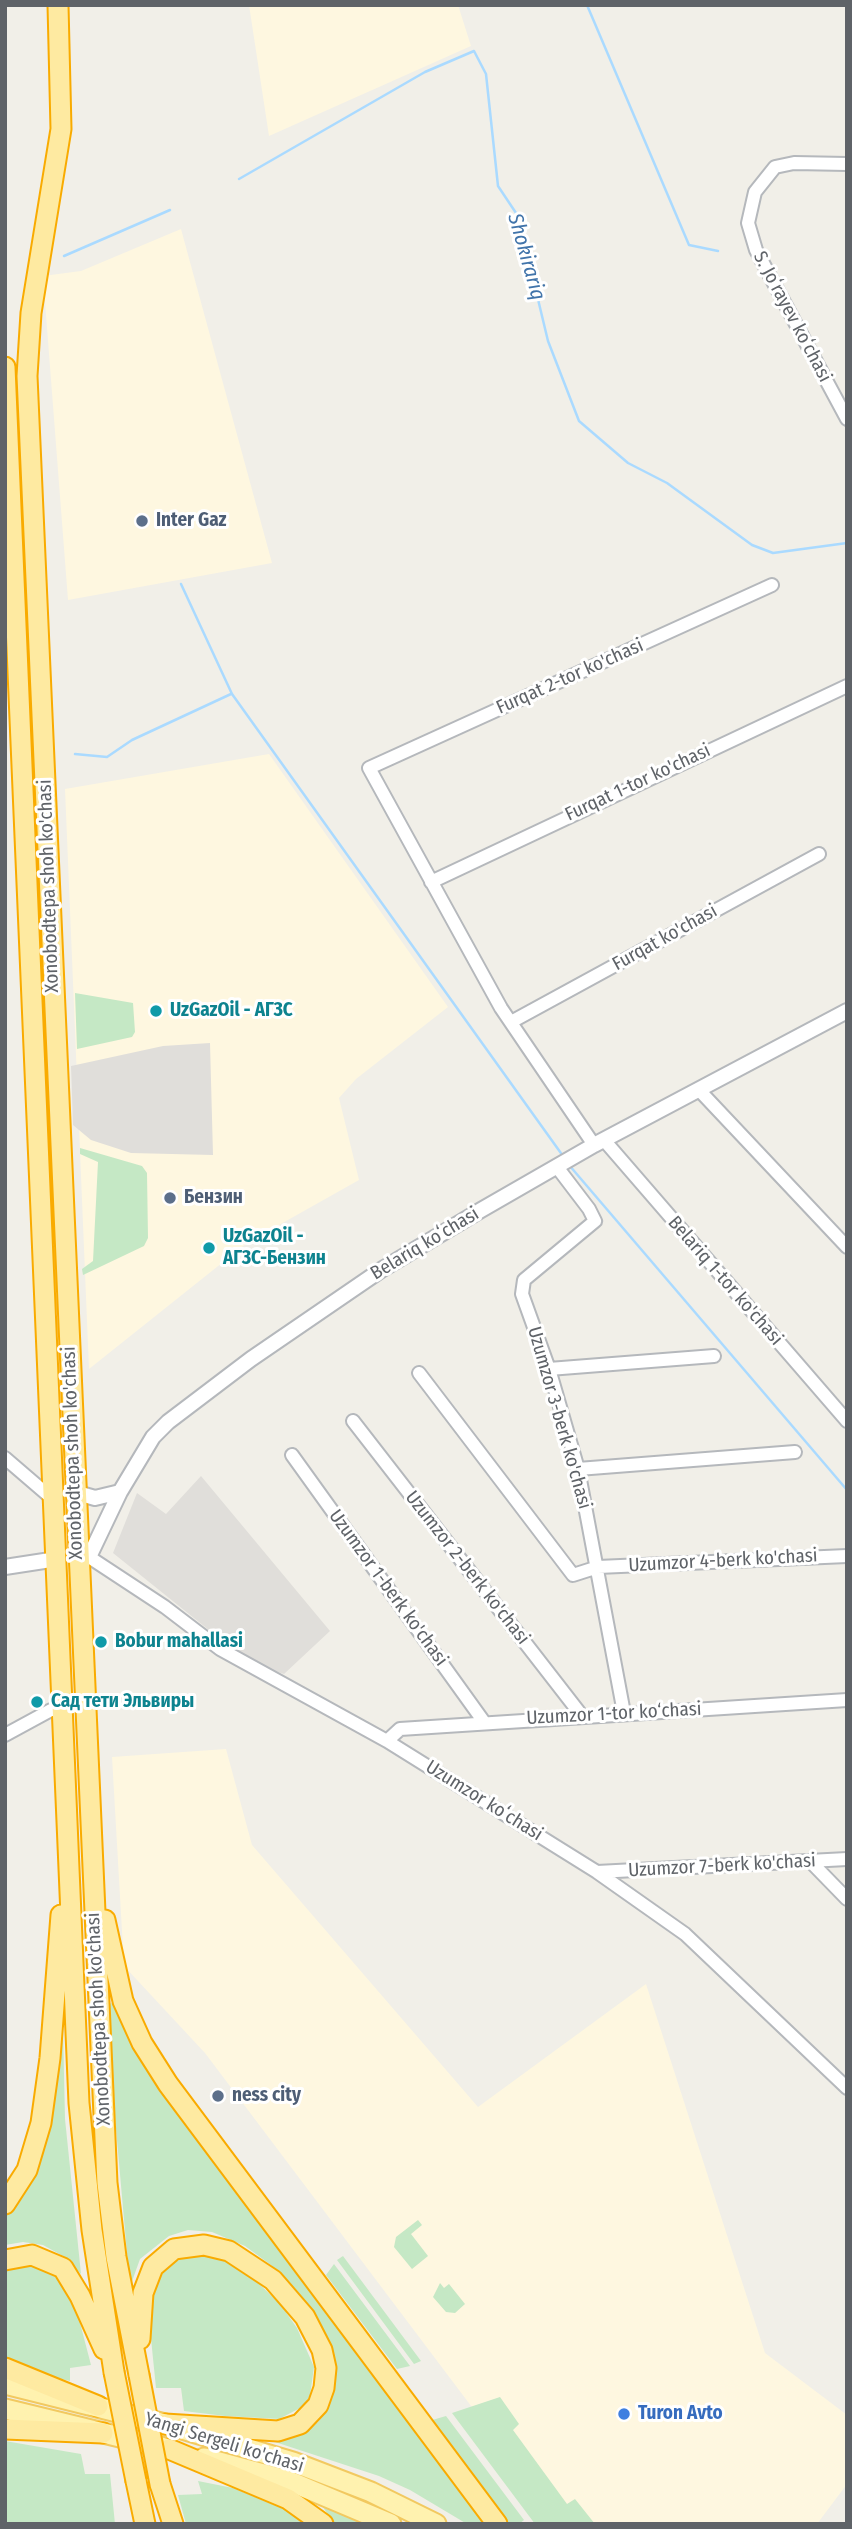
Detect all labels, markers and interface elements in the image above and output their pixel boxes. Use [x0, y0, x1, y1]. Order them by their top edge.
water label: Shokirariq [502, 211, 550, 303]
street label: S. Joʻrayev koʻchasi [748, 248, 836, 386]
place label: Inter Gaz [156, 510, 227, 532]
marker: Inter Gaz [134, 513, 150, 529]
street label: Furqat 2-tor ko'chasi [493, 634, 647, 720]
street label: Furqat 1-tor ko'chasi [562, 739, 714, 827]
street label: Xonobodtepa shoh ko'chasi [34, 779, 64, 993]
street label: Furqat ko'chasi [609, 900, 721, 976]
place label: UzGazOil - АГЗС [170, 1000, 293, 1022]
marker: UzGazOil - АГЗС [148, 1003, 164, 1019]
place label: Бензин [184, 1187, 243, 1209]
marker: Бензин [162, 1190, 178, 1206]
street label: Belariq koʻchasi [367, 1203, 483, 1285]
street label: Belariq 1-tor ko'chasi [663, 1212, 787, 1350]
place label: UzGazOil - АГЗС-Бензин [223, 1226, 326, 1270]
marker: UzGazOil - АГЗС-Бензин [201, 1240, 217, 1256]
street label: Uzumzor 3-berk ko'chasi [522, 1324, 596, 1512]
street label: Xonobodtepa shoh ko'chasi [58, 1346, 88, 1560]
street label: Uzumzor 2-berk ko'chasi [400, 1487, 534, 1649]
street label: Uzumzor 1-berk ko'chasi [324, 1505, 452, 1671]
street label: Uzumzor 4-berk ko'chasi [628, 1545, 818, 1577]
place label: Bobur mahallasi [115, 1631, 243, 1653]
marker: Bobur mahallasi [93, 1634, 109, 1650]
place label: Сад тети Эльвиры [51, 1691, 194, 1713]
marker: Сад тети Эльвиры [29, 1694, 45, 1710]
street label: Uzumzor 1-tor ko‘chasi [526, 1698, 702, 1730]
street label: Uzumzor koʻchasi [421, 1756, 547, 1846]
street label: Uzumzor 7-berk ko'chasi [628, 1850, 816, 1882]
street label: Xonobodtepa shoh ko'chasi [82, 1912, 116, 2126]
place label: ness city [232, 2085, 301, 2107]
marker: ness city [210, 2088, 226, 2104]
place label: Turon Avto [638, 2403, 723, 2425]
marker: Turon Avto [616, 2406, 632, 2422]
street label: Yangi Sergeli ko'chasi [142, 2408, 306, 2478]

